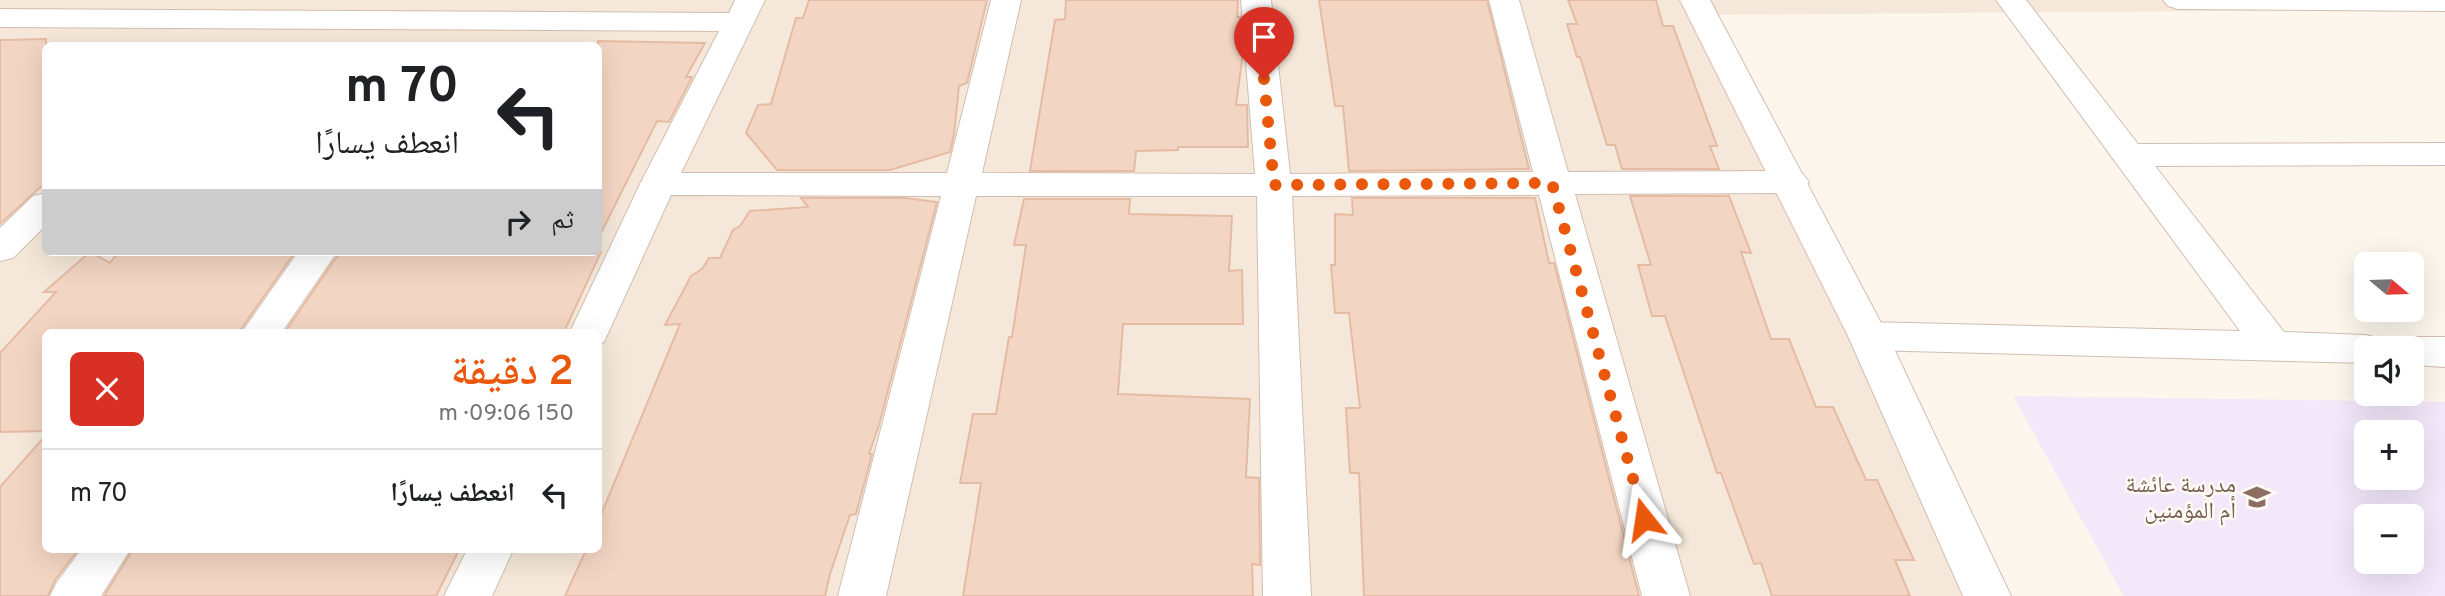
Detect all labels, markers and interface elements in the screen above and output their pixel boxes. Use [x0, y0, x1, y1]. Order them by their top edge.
pin [1234, 7, 1294, 79]
icon: arrive [1245, 18, 1283, 56]
text: 70 m [345, 58, 459, 120]
icon: left [483, 70, 574, 161]
text: انعطف يسارًا [315, 125, 459, 165]
icon: right [499, 203, 537, 241]
text: ثم [551, 205, 574, 238]
north arrow [2354, 252, 2424, 322]
map controls [2354, 252, 2424, 574]
button: sound [2354, 336, 2424, 406]
text: 2 دقيقة [451, 347, 574, 400]
button: close [70, 352, 144, 426]
text: 150 m · 09:06 [439, 400, 574, 429]
button: + [2354, 420, 2424, 490]
place label: مدرسة عائشة أم المؤمنين [2125, 472, 2236, 527]
icon: left [536, 476, 574, 514]
text: 70 m [70, 478, 128, 511]
text: انعطف يسارًا [391, 478, 515, 511]
position arrow [1607, 482, 1681, 556]
school or university icon: مدرسة عائشة أم المؤمنين [2242, 482, 2272, 512]
button: − [2354, 504, 2424, 574]

